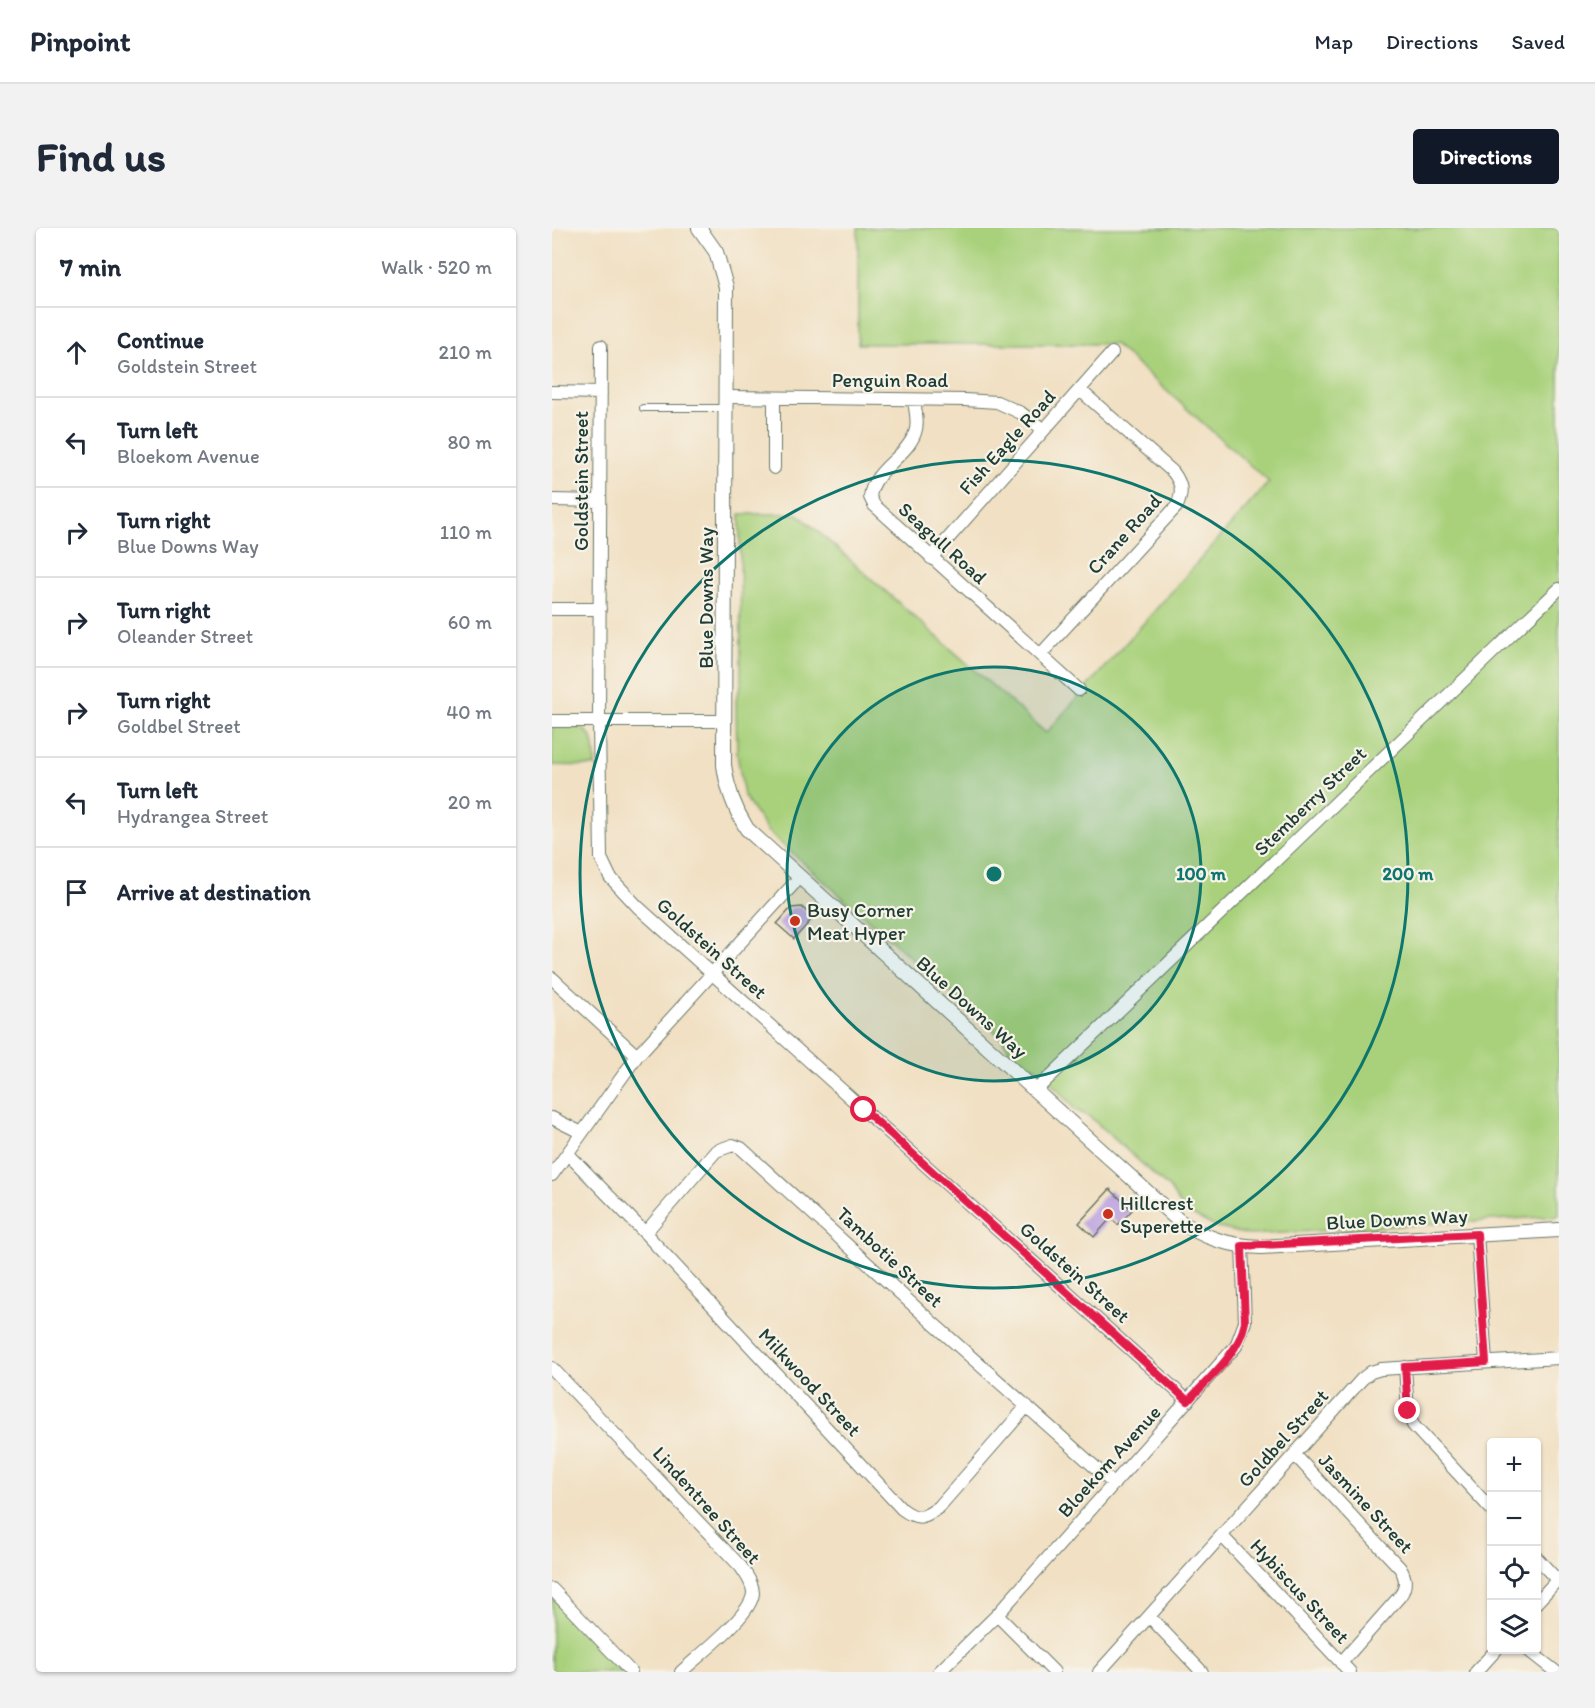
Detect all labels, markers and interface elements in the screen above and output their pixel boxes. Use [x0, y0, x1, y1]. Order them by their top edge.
text: Pinpoint [30, 24, 131, 58]
text: Map [1315, 29, 1353, 54]
text: Directions [1386, 29, 1478, 54]
text: Saved [1511, 29, 1565, 54]
button: Directions [1413, 129, 1559, 184]
text: Find us [36, 131, 166, 182]
text: 7 min [60, 251, 121, 283]
text: Walk · 520 m [381, 255, 492, 279]
text: Continue [117, 327, 204, 354]
icon: ahead [60, 336, 93, 369]
text: 210 m [439, 340, 492, 364]
text: Goldstein Street [117, 354, 257, 378]
street label: Penguin Road [832, 368, 948, 392]
street label: Fish Eagle Road [954, 384, 1061, 499]
street label: Goldstein Street [569, 411, 593, 551]
text: Turn left [117, 417, 198, 444]
icon: left [60, 426, 93, 459]
text: 80 m [447, 430, 492, 454]
text: Bloekom Avenue [117, 444, 260, 468]
street label: Crane Road [1082, 489, 1166, 579]
street label: Seagull Road [894, 497, 992, 589]
text: Turn right [117, 507, 211, 534]
icon: right [60, 516, 93, 549]
text: 110 m [440, 520, 492, 544]
street label: Blue Downs Way [694, 527, 718, 669]
text: Blue Downs Way [117, 534, 259, 558]
text: Turn right [117, 597, 211, 624]
icon: right [60, 606, 93, 639]
text: 60 m [448, 610, 492, 634]
text: Oleander Street [117, 624, 253, 648]
text: Turn right [117, 687, 211, 714]
icon: right [60, 696, 93, 729]
text: 40 m [446, 700, 492, 724]
text: Goldbel Street [117, 714, 241, 738]
street label: Stemberry Street [1249, 741, 1371, 861]
text: Turn left [117, 777, 198, 804]
icon: left [60, 786, 93, 819]
text: 20 m [448, 790, 492, 814]
text: Hydrangea Street [117, 804, 268, 828]
text: 100 m [1176, 863, 1227, 885]
text: 200 m [1383, 863, 1434, 885]
centre of rings [984, 864, 1004, 884]
icon: arrive [60, 876, 93, 909]
text: Arrive at destination [117, 879, 311, 906]
street label: Goldstein Street [652, 892, 772, 1004]
place label: Busy Corner Meat Hyper [807, 898, 914, 945]
marker: Busy Corner Meat Hyper [788, 914, 802, 928]
street label: Blue Downs Way [911, 951, 1033, 1064]
route start [850, 1096, 876, 1122]
place label: Hillcrest Superette [1120, 1191, 1203, 1238]
street label: Tambotie Street [832, 1202, 948, 1312]
street label: Blue Downs Way [1326, 1203, 1469, 1235]
marker: Hillcrest Superette [1101, 1207, 1115, 1221]
street label: Goldstein Street [1015, 1216, 1135, 1328]
street label: Milkwood Street [754, 1323, 866, 1441]
street label: Goldbel Street [1233, 1384, 1333, 1492]
route end [1394, 1397, 1420, 1423]
street label: Bloekom Avenue [1052, 1400, 1166, 1522]
map controls [1487, 1438, 1541, 1654]
button: + [1487, 1438, 1541, 1492]
street label: Lindentree Street [648, 1441, 766, 1569]
street label: Jasmine Street [1313, 1448, 1419, 1558]
button: − [1487, 1492, 1541, 1546]
street label: Hybiscus Street [1245, 1534, 1355, 1649]
button: locate [1487, 1546, 1541, 1600]
button: layers [1487, 1600, 1541, 1654]

